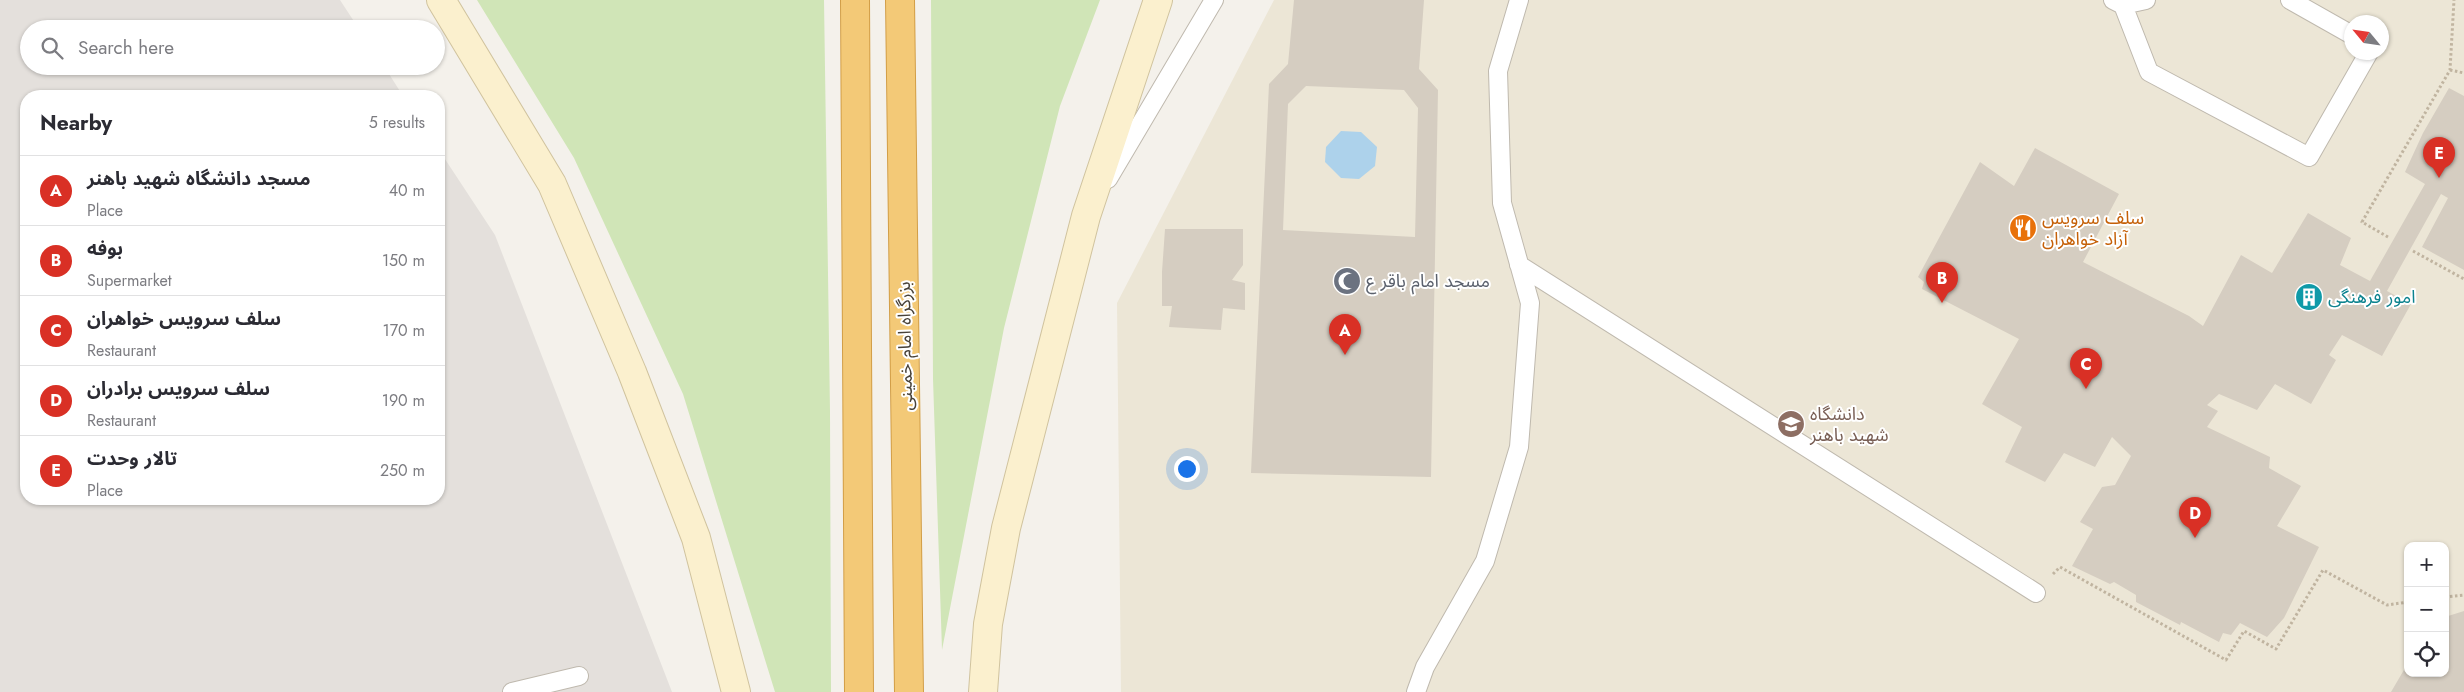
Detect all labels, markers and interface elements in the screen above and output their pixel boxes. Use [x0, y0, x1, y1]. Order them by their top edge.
north arrow [2344, 15, 2389, 60]
search box [20, 20, 445, 75]
icon: search [38, 34, 66, 62]
text: Search here [78, 34, 174, 61]
text: Nearby [40, 108, 112, 138]
text: 5 results [369, 111, 425, 134]
pin: E [2423, 137, 2455, 178]
text: مسجد دانشگاه شهید باهنر [87, 165, 310, 192]
text: A [50, 179, 62, 202]
text: 40 m [389, 179, 425, 202]
text: Place [87, 199, 123, 222]
place label: سلف سرویس آزاد خواهران [2042, 205, 2144, 252]
restaurant icon: سلف سرویس آزاد خواهران [2008, 213, 2038, 243]
text: بوفه [87, 235, 123, 262]
text: B [51, 249, 61, 272]
text: 150 m [382, 249, 425, 272]
pin: B [1926, 262, 1958, 303]
mosque icon: مسجد امام باقر ع [1332, 266, 1362, 296]
place label: مسجد امام باقر ع [1366, 268, 1490, 295]
text: Supermarket [87, 269, 172, 292]
street label: بزرگراه امام خمینی [891, 281, 920, 411]
building icon: امور فرهنگی [2294, 282, 2324, 312]
place label: امور فرهنگی [2328, 284, 2416, 310]
text: سلف سرویس خواهران [87, 305, 281, 332]
pin: A [1329, 314, 1361, 355]
text: C [50, 319, 62, 342]
text: 170 m [383, 319, 425, 342]
text: Restaurant [87, 339, 156, 362]
pin: C [2070, 348, 2102, 389]
text: سلف سرویس برادران [87, 375, 270, 402]
text: D [50, 389, 62, 412]
text: 190 m [382, 389, 425, 412]
place label: دانشگاه شهید باهنر [1809, 401, 1889, 448]
text: Restaurant [87, 409, 156, 432]
school or university icon: دانشگاه شهید باهنر [1776, 409, 1806, 439]
text: تالار وحدت [87, 445, 177, 472]
your location [1174, 456, 1200, 482]
text: E [51, 459, 61, 482]
text: 250 m [380, 459, 425, 482]
text: Place [87, 479, 123, 502]
pin: D [2179, 497, 2211, 538]
map controls [2404, 542, 2449, 677]
button: + [2404, 542, 2449, 587]
button: − [2404, 587, 2449, 632]
button: locate [2404, 632, 2449, 677]

